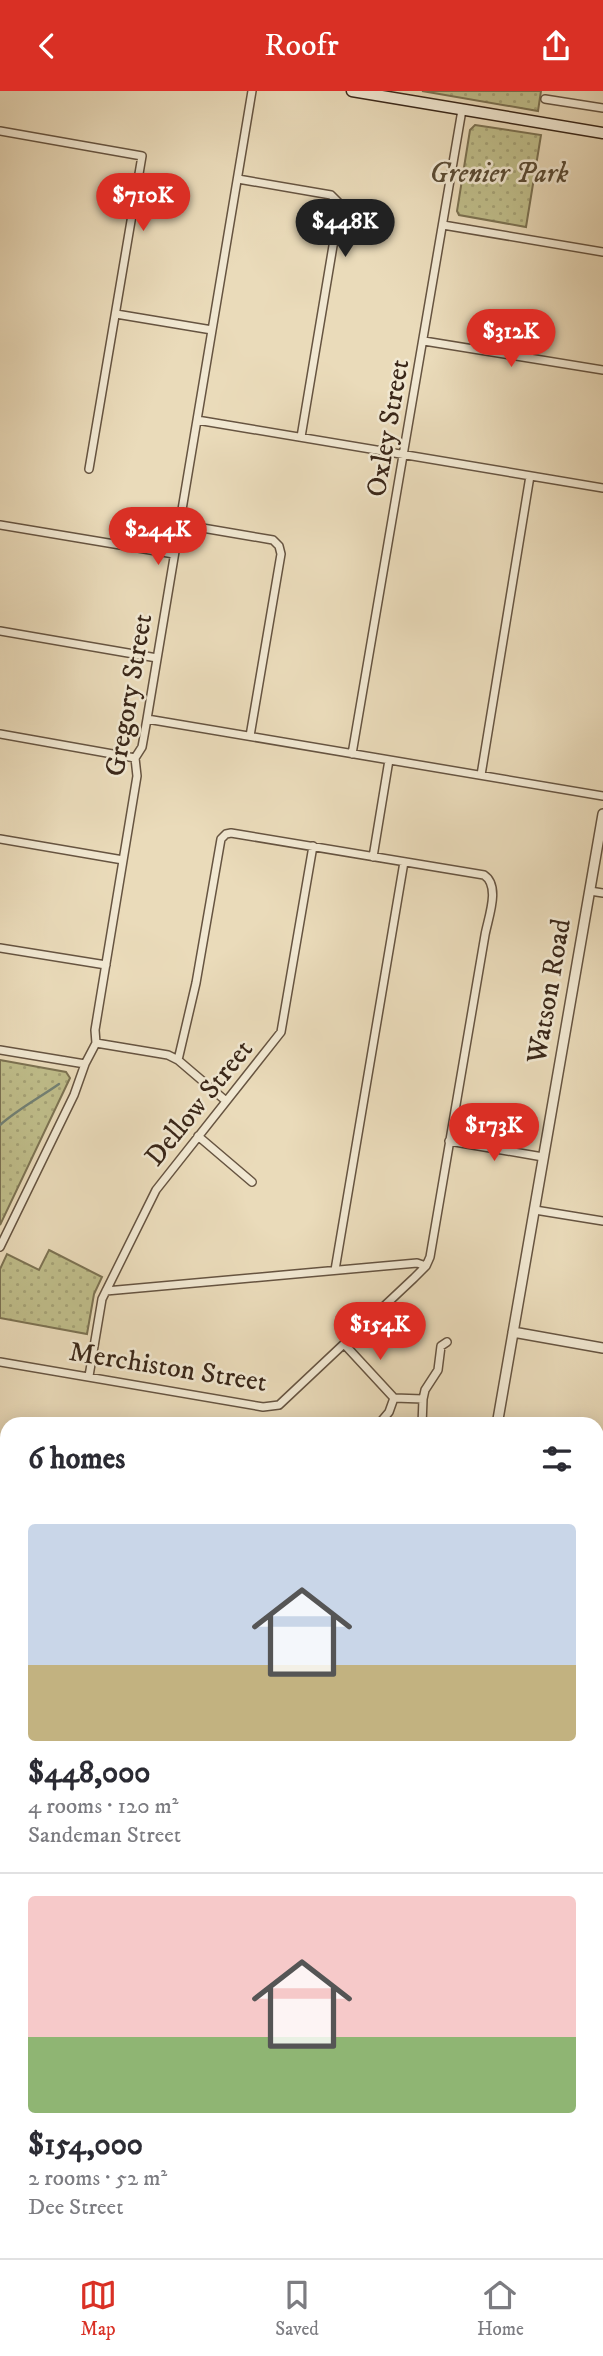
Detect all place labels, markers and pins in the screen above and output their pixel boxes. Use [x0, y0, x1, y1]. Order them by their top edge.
pin: $710K [94, 173, 192, 233]
pin: $448K [296, 199, 394, 259]
pin: $312K [462, 309, 560, 369]
pin: $244K [109, 507, 207, 567]
pin: $173K [445, 1103, 543, 1163]
pin: $154K [331, 1303, 429, 1362]

